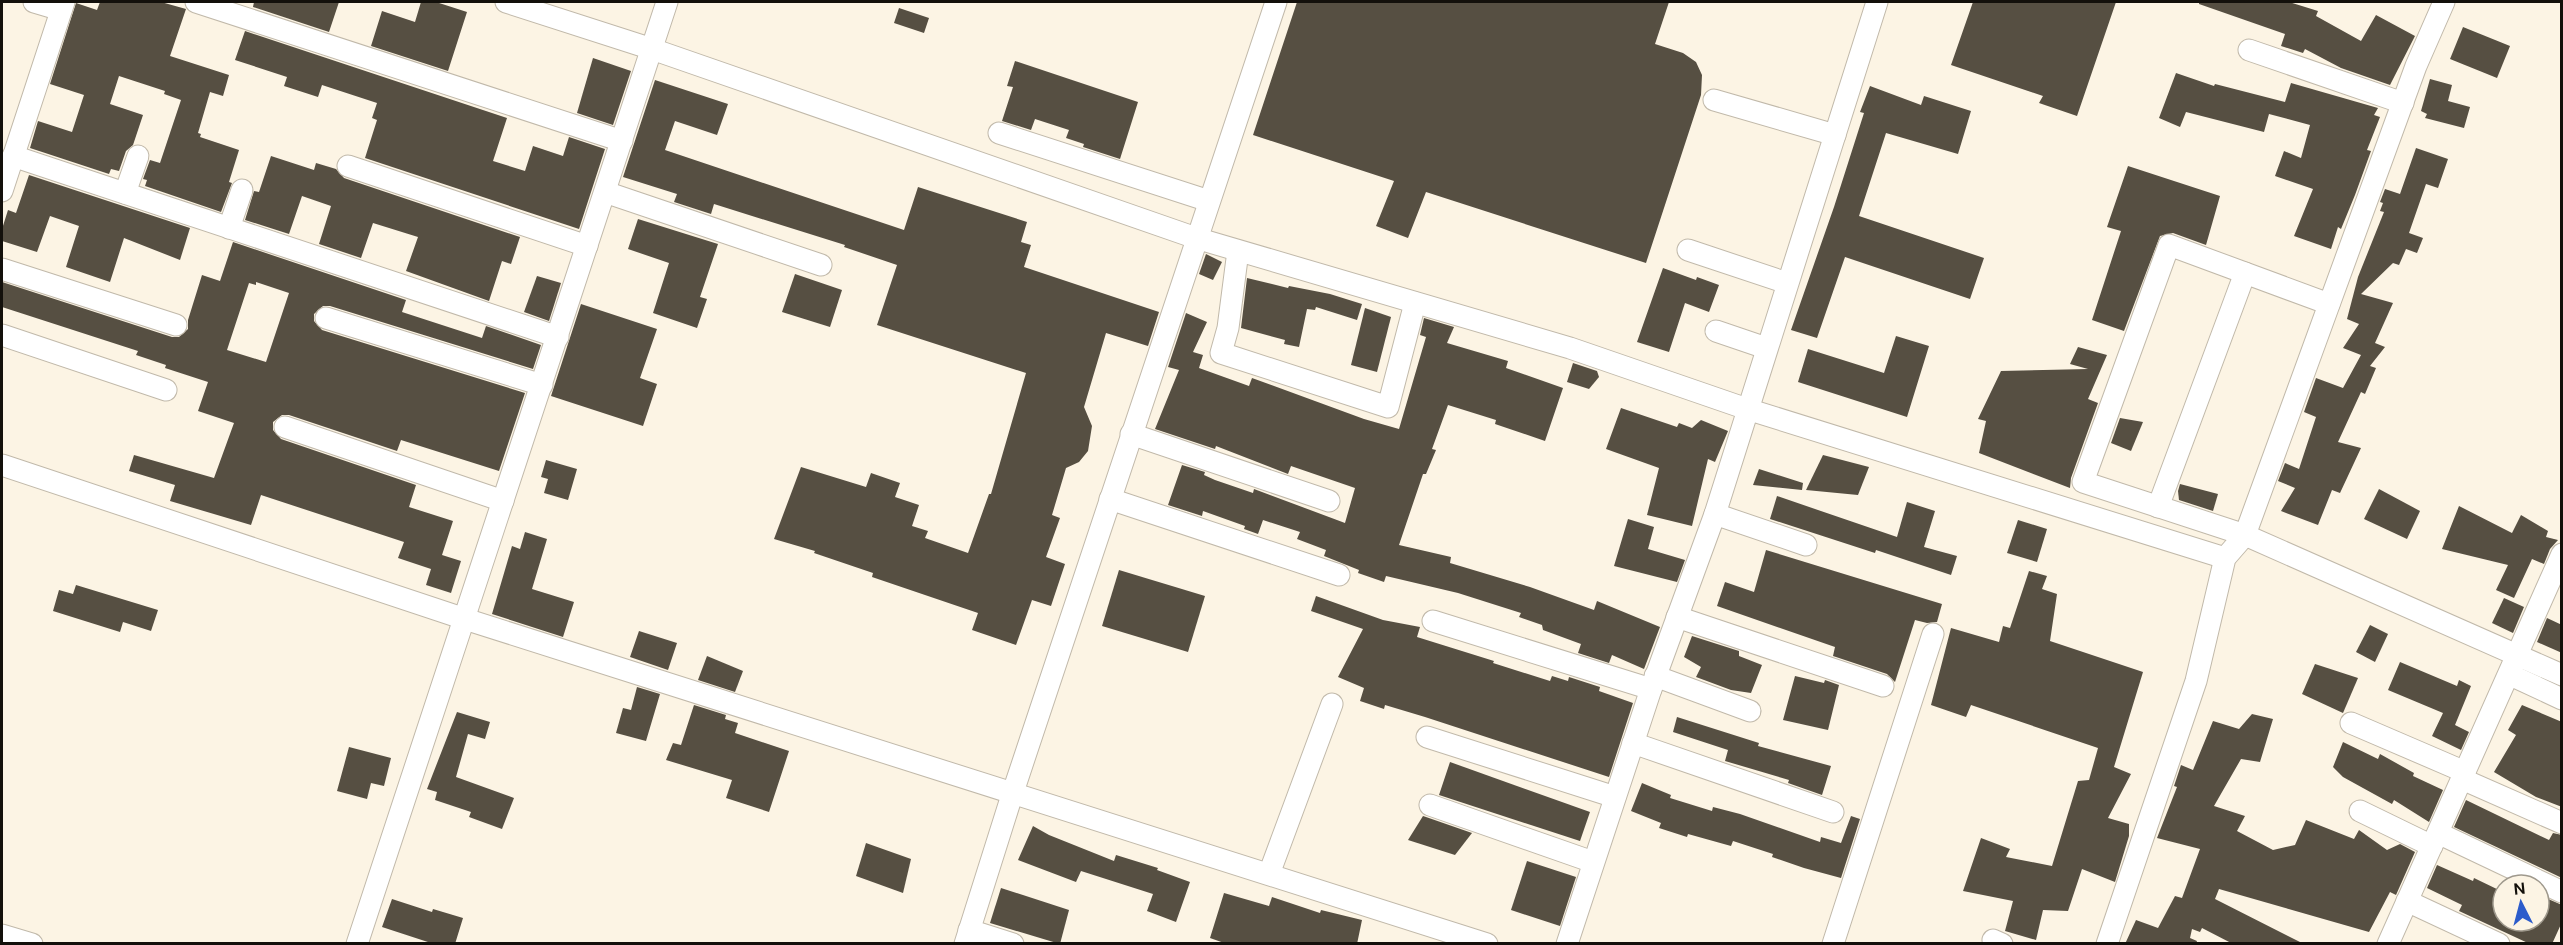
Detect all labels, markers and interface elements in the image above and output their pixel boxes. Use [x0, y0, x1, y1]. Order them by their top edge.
north arrow [2491, 873, 2551, 933]
text: N [2513, 878, 2526, 900]

